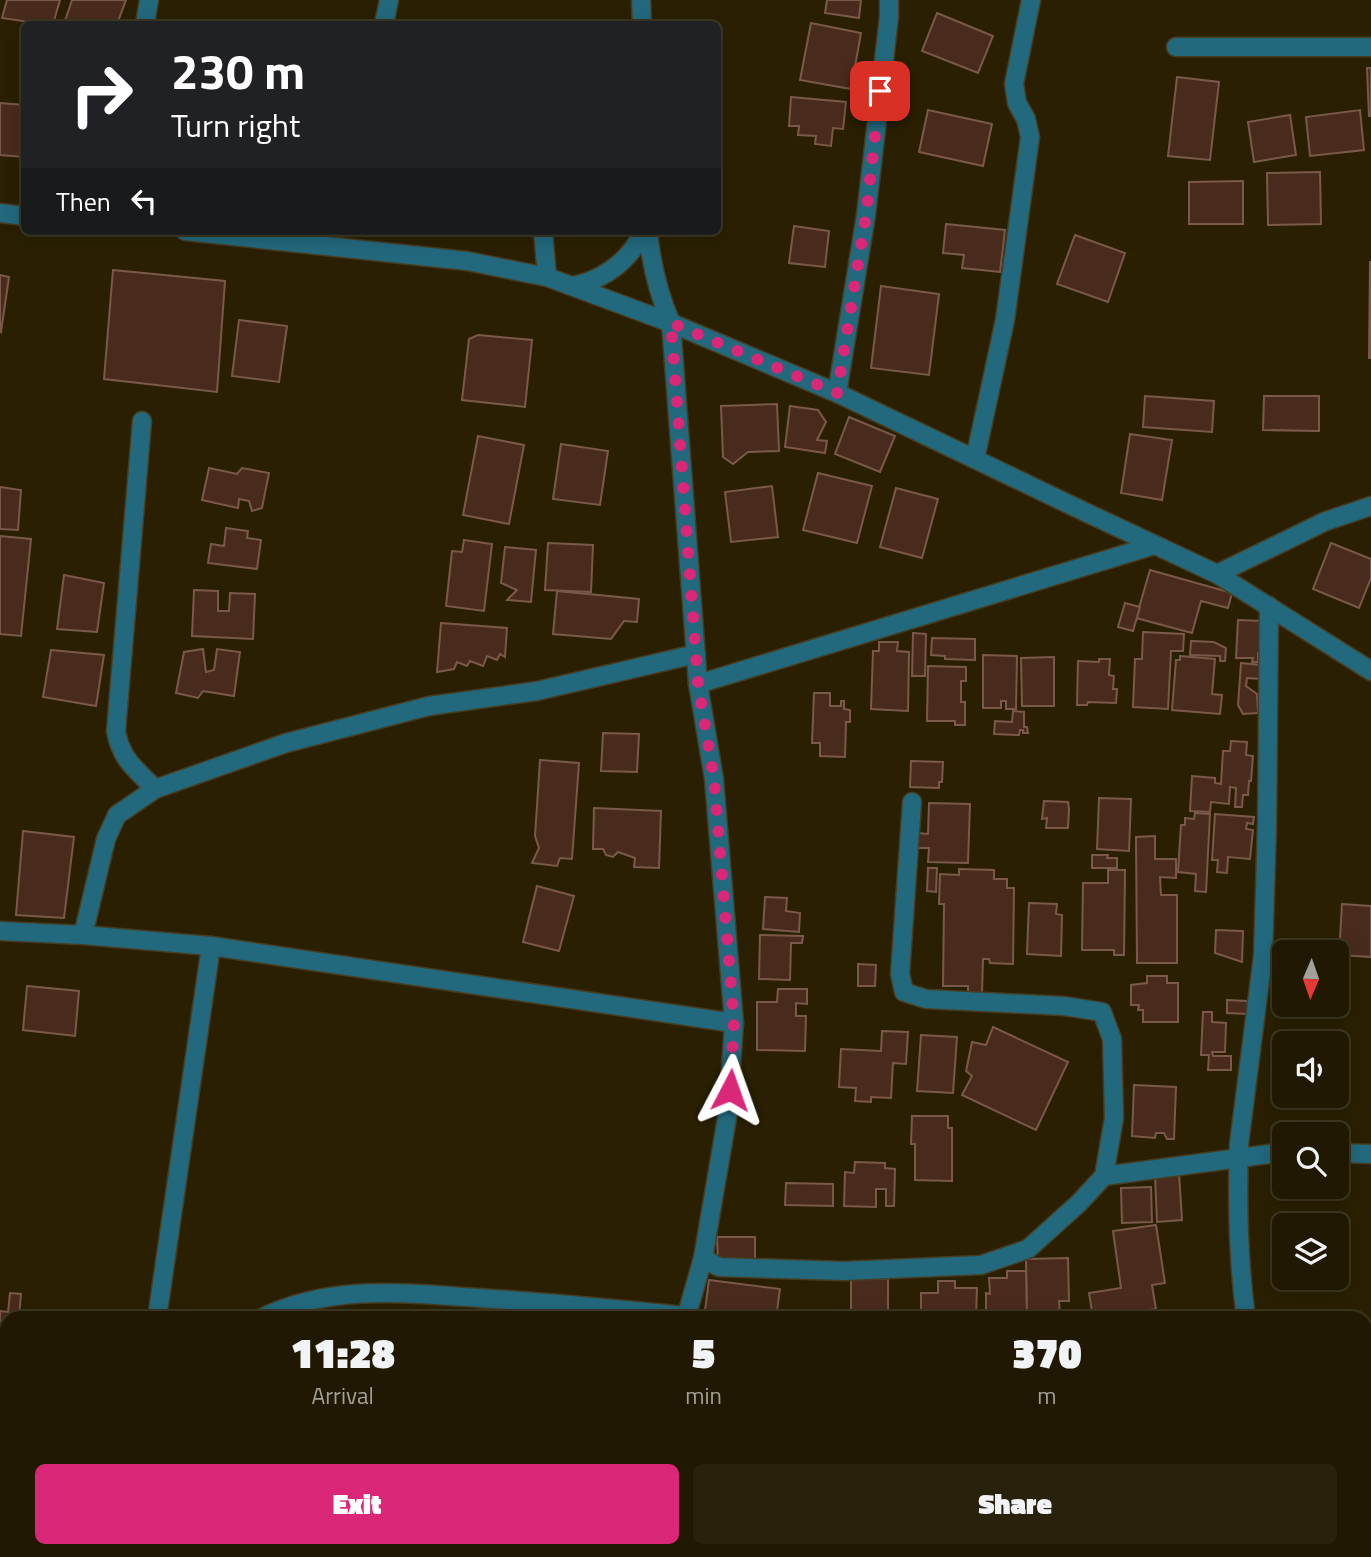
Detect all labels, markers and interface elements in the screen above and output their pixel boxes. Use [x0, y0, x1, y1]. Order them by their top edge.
text: 230 m [171, 33, 305, 108]
icon: right [56, 49, 147, 140]
pin [850, 61, 910, 121]
icon: arrive [861, 72, 899, 110]
text: Turn right [171, 101, 300, 149]
text: Then [56, 182, 111, 221]
icon: left [125, 182, 163, 220]
north arrow [1272, 940, 1349, 1017]
map controls [1272, 940, 1349, 1290]
button: sound [1272, 1031, 1349, 1108]
position arrow [693, 1053, 767, 1127]
button: search [1272, 1122, 1349, 1199]
button: layers [1272, 1213, 1349, 1290]
text: 11:28 [290, 1320, 395, 1384]
text: 5 [692, 1320, 715, 1384]
text: 370 [1012, 1320, 1082, 1384]
text: Arrival [311, 1378, 374, 1413]
text: min [685, 1378, 722, 1413]
text: m [1037, 1378, 1057, 1413]
button: Exit [35, 1464, 679, 1544]
button: Share [693, 1464, 1337, 1544]

